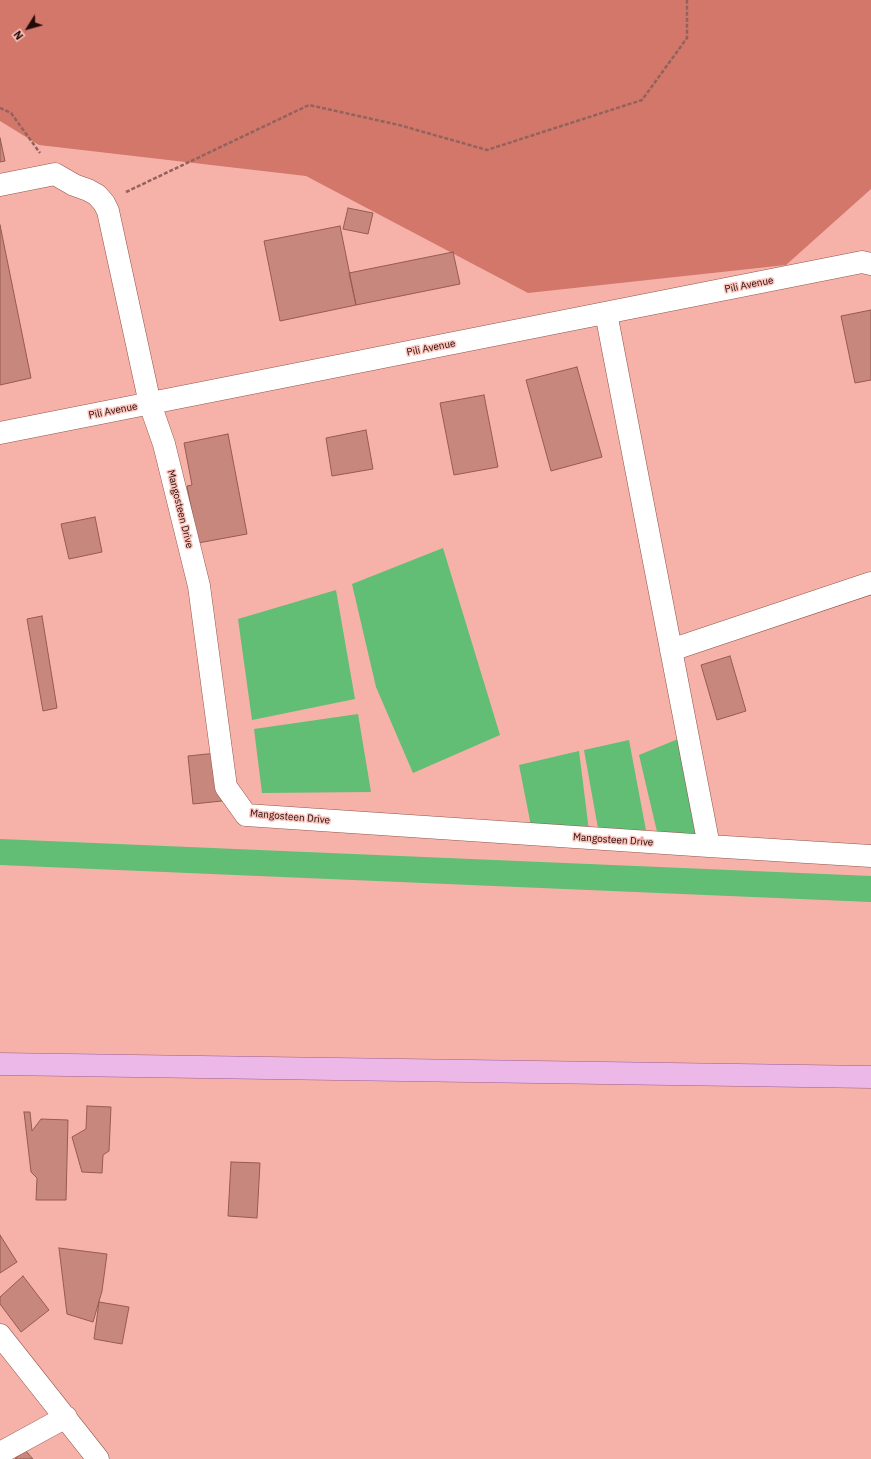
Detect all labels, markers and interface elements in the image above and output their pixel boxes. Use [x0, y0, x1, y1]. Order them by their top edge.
north arrow [8, 8, 48, 48]
text: N [10, 28, 26, 43]
street label: Pili Avenue [724, 274, 774, 296]
street label: Pili Avenue [406, 337, 456, 359]
street label: Pili Avenue [88, 400, 138, 422]
street label: Mangosteen Drive [164, 469, 196, 549]
street label: Mangosteen Drive [249, 808, 331, 826]
street label: Mangosteen Drive [572, 831, 654, 849]

